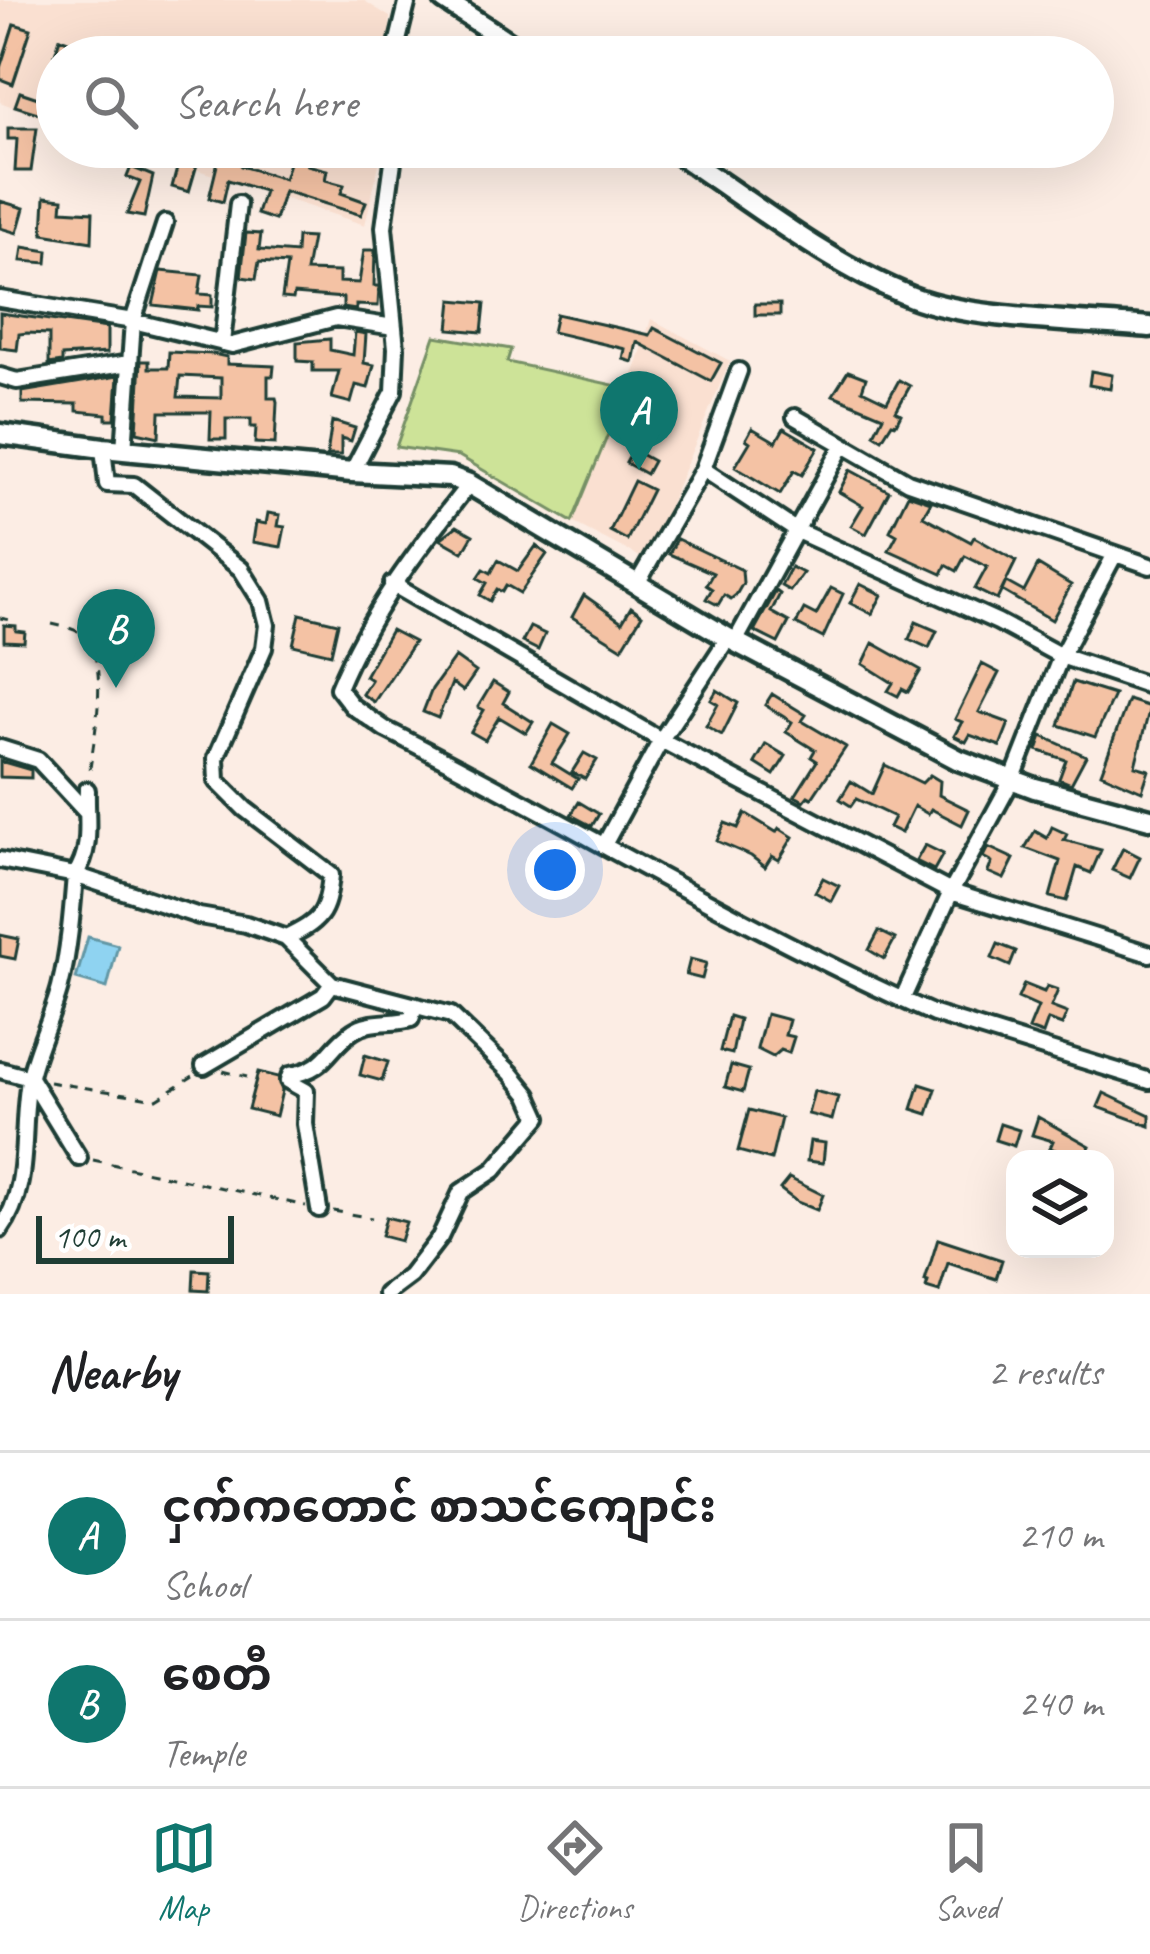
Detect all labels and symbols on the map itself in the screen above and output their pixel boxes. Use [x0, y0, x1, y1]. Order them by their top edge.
pin: A [600, 371, 678, 470]
pin: B [77, 589, 155, 688]
your location [525, 840, 585, 900]
scale bar [36, 1210, 234, 1263]

